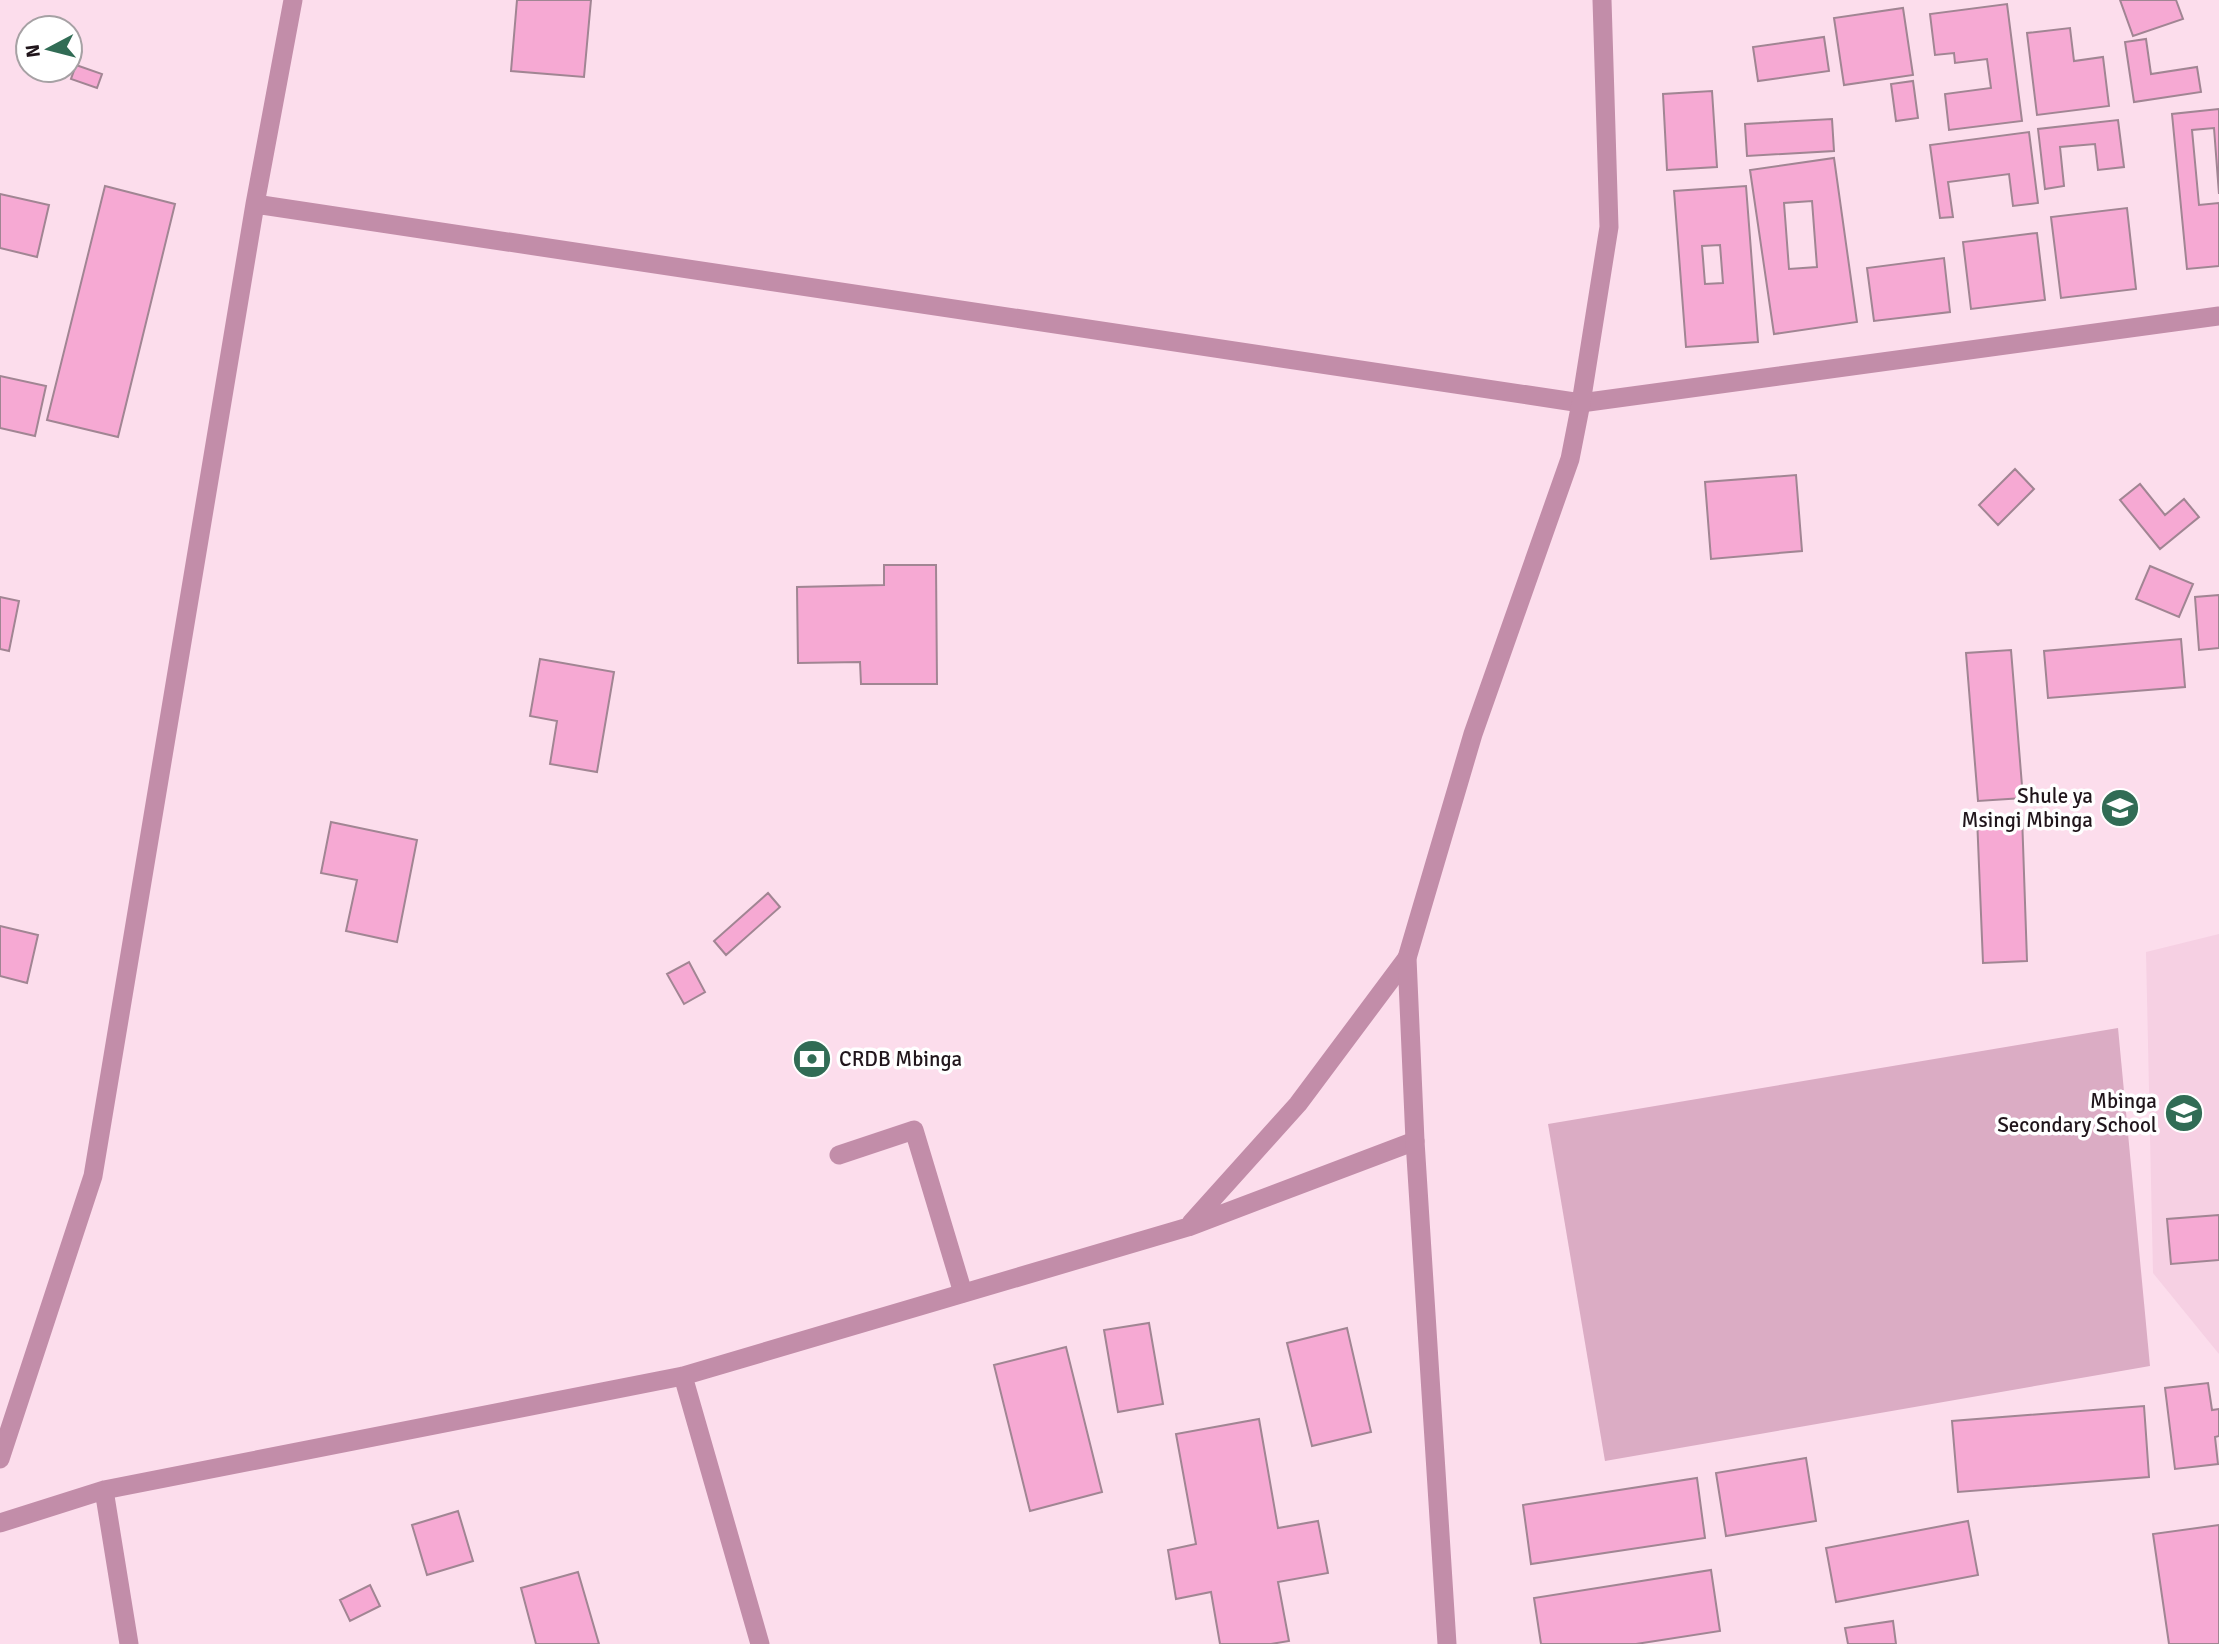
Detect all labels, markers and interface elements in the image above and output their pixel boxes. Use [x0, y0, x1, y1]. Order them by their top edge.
north arrow [14, 14, 84, 84]
text: N [20, 43, 46, 59]
place label: Shule ya Msingi Mbinga [1961, 783, 2093, 833]
school or university icon: Shule ya Msingi Mbinga [2099, 787, 2141, 829]
bank icon: CRDB Mbinga [791, 1038, 833, 1080]
place label: CRDB Mbinga [839, 1046, 962, 1072]
place label: Mbinga Secondary School [1997, 1088, 2157, 1138]
school or university icon: Mbinga Secondary School [2163, 1092, 2205, 1134]

